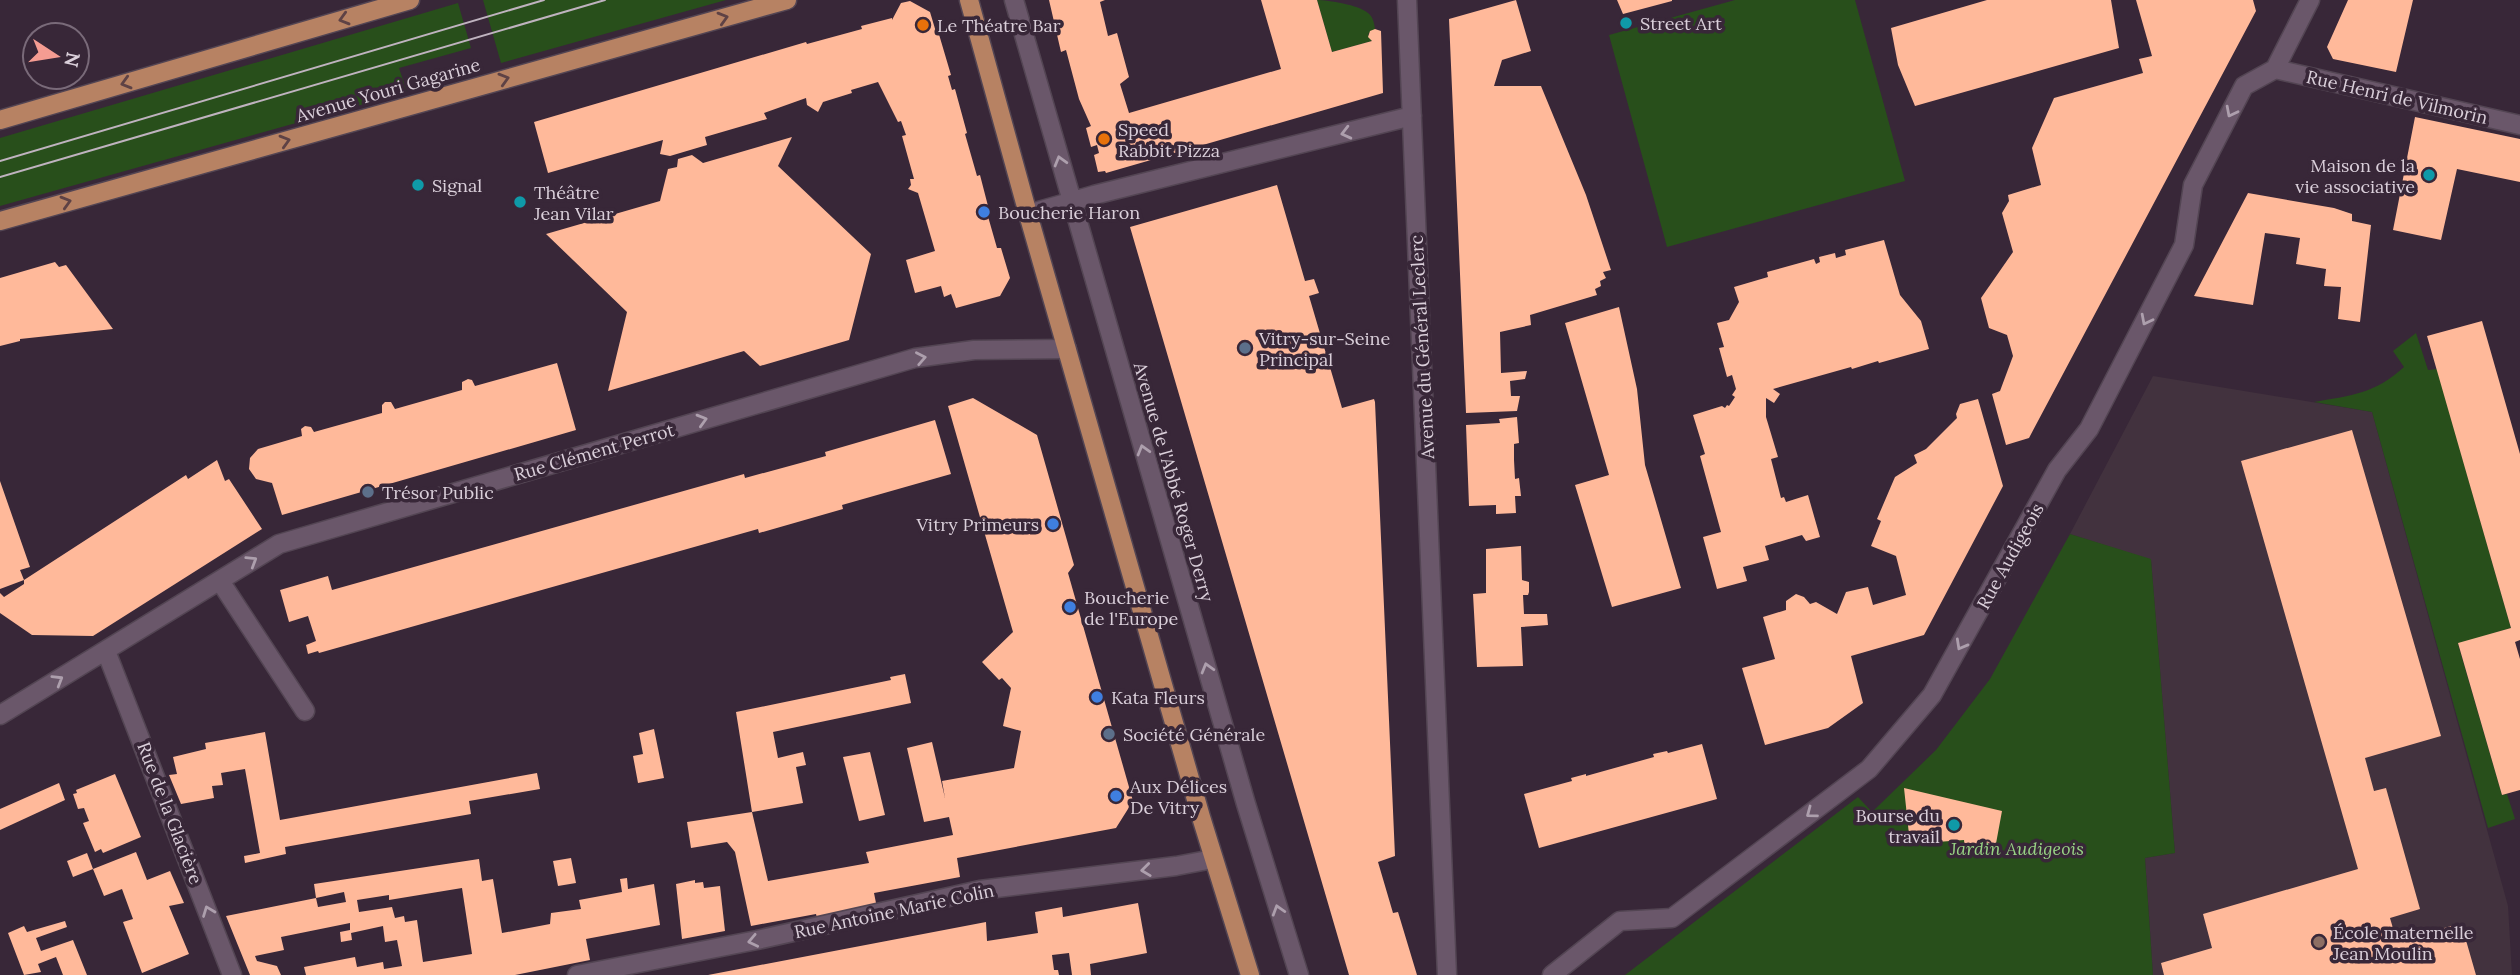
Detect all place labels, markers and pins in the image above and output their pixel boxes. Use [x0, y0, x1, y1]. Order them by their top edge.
place label: Street Art [1640, 12, 1722, 35]
place label: Le Théatre Bar [937, 14, 1061, 37]
marker: Street Art [1618, 15, 1634, 31]
marker: Le Théatre Bar [915, 17, 931, 33]
place label: Speed Rabbit Pizza [1118, 118, 1220, 162]
marker: Speed Rabbit Pizza [1096, 131, 1112, 147]
place label: Maison de la vie associative [2295, 154, 2415, 198]
marker: Maison de la vie associative [2421, 167, 2437, 183]
place label: Signal [432, 174, 482, 197]
marker: Signal [410, 177, 426, 193]
place label: Théâtre Jean Vilar [533, 181, 614, 225]
marker: Théâtre Jean Vilar [512, 194, 528, 210]
place label: Boucherie Haron [998, 201, 1140, 224]
marker: Boucherie Haron [976, 204, 992, 220]
place label: Vitry-sur-Seine Principal [1258, 327, 1390, 371]
marker: Vitry-sur-Seine Principal [1237, 340, 1253, 356]
place label: Trésor Public [382, 481, 494, 504]
marker: Trésor Public [360, 484, 376, 500]
place label: Vitry Primeurs [915, 513, 1039, 536]
marker: Vitry Primeurs [1045, 516, 1061, 532]
place label: Boucherie de l'Europe [1084, 586, 1179, 630]
marker: Boucherie de l'Europe [1062, 599, 1078, 615]
place label: Kata Fleurs [1111, 686, 1205, 709]
marker: Kata Fleurs [1089, 689, 1105, 705]
place label: Société Générale [1123, 723, 1265, 746]
marker: Société Générale [1101, 726, 1117, 742]
place label: Aux Délices De Vitry [1129, 775, 1227, 819]
marker: Aux Délices De Vitry [1108, 788, 1124, 804]
place label: Bourse du travail [1855, 804, 1940, 848]
marker: Bourse du travail [1946, 817, 1962, 833]
place label: École maternelle Jean Moulin [2332, 921, 2474, 965]
marker: École maternelle Jean Moulin [2311, 934, 2327, 950]

